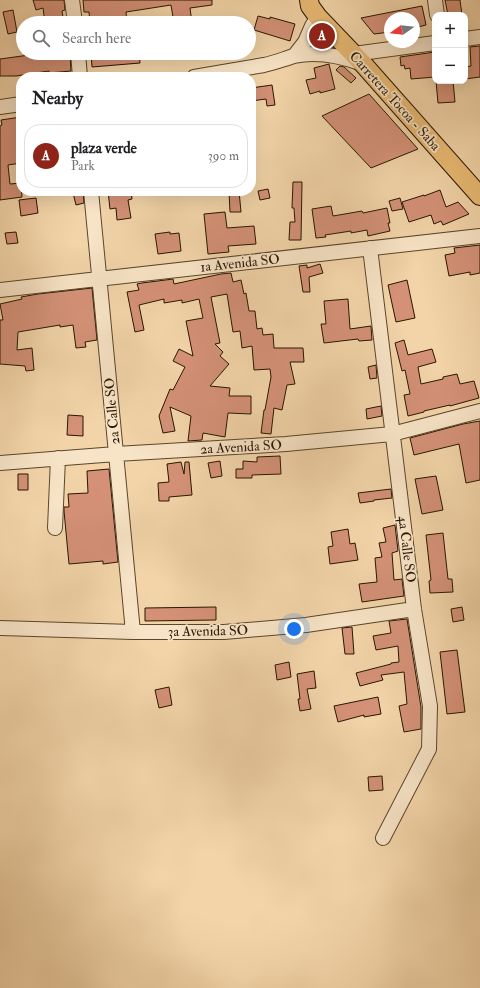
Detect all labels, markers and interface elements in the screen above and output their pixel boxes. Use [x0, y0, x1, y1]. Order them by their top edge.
north arrow [384, 12, 420, 48]
map controls [432, 12, 468, 84]
button: + [432, 12, 468, 48]
search box [16, 16, 256, 60]
pin: A [309, 21, 335, 51]
icon: search [30, 27, 52, 49]
text: Search here [62, 29, 131, 48]
street label: Carretera Tocoa - Saba [346, 48, 444, 154]
button: − [432, 48, 468, 84]
text: Nearby [32, 88, 83, 109]
text: plaza verde [71, 139, 137, 158]
text: A [42, 148, 50, 164]
text: 390 m [208, 148, 239, 164]
text: Park [71, 158, 95, 174]
street label: 1a Avenida SO [199, 250, 281, 276]
street label: 2a Calle SO [101, 377, 123, 445]
street label: 2a Avenida SO [200, 436, 282, 458]
street label: 4a Calle SO [394, 515, 420, 583]
your location [284, 619, 304, 639]
street label: 3a Avenida SO [168, 622, 248, 640]

